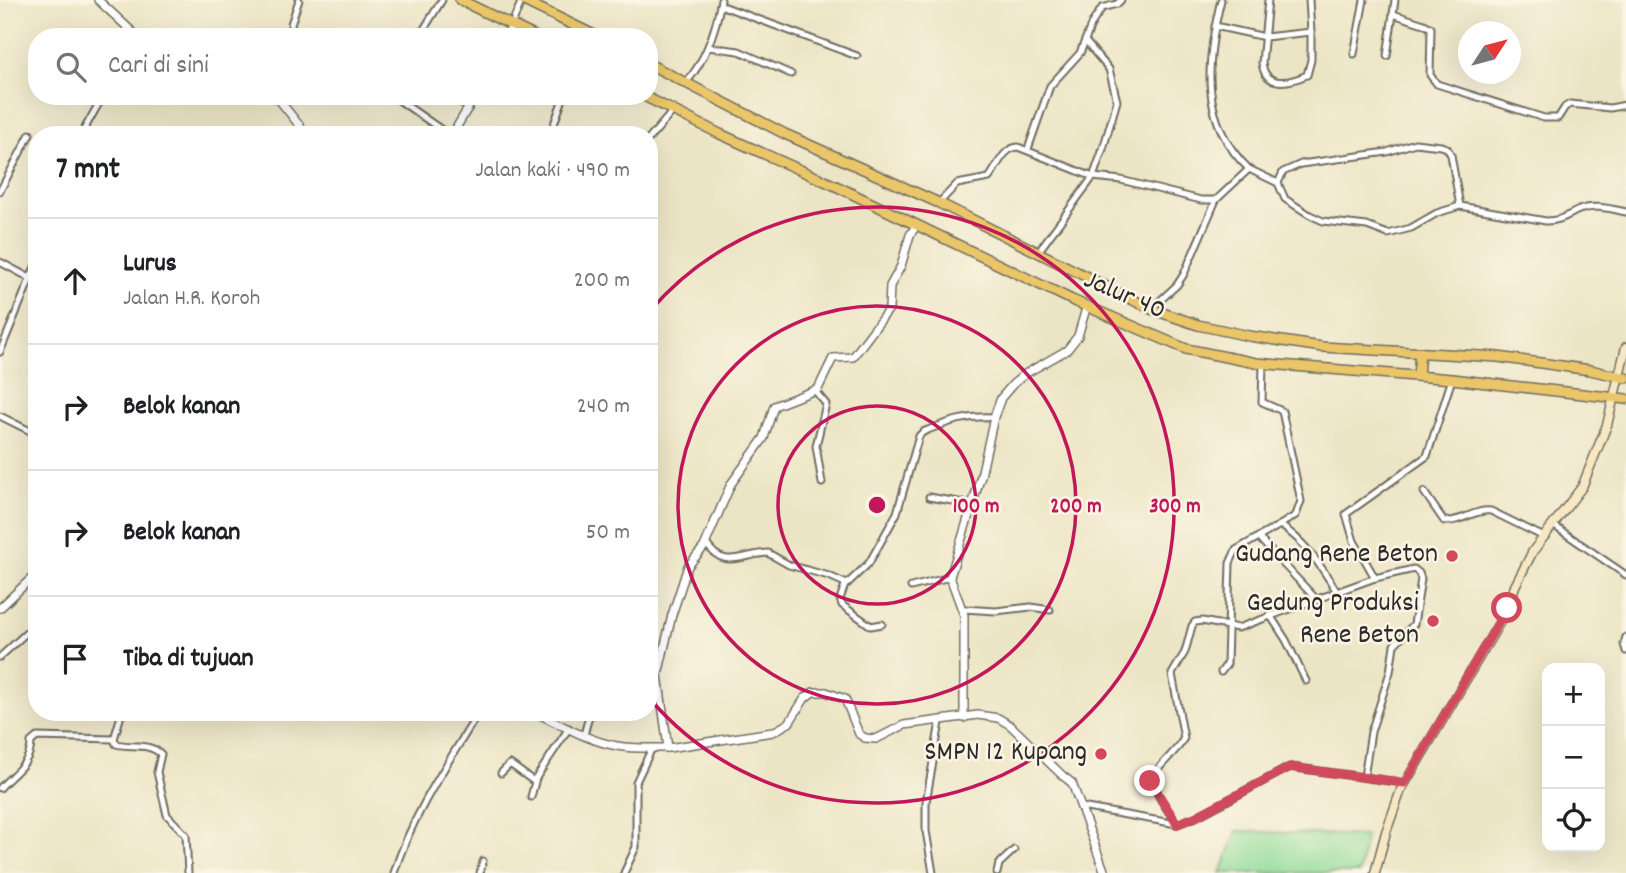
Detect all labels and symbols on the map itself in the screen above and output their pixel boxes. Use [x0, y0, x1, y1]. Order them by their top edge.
north arrow [1458, 21, 1521, 84]
street label: Jalur 40 [1077, 262, 1171, 332]
centre of rings [865, 493, 889, 517]
text: 100 m [953, 493, 999, 523]
text: 200 m [1050, 493, 1102, 523]
text: 300 m [1149, 493, 1201, 523]
place label: Gudang Rene Beton [1235, 536, 1438, 576]
marker: Gudang Rene Beton [1444, 548, 1460, 564]
place label: Gedung Produksi Rene Beton [1247, 585, 1419, 657]
route start [1491, 592, 1522, 623]
marker: Gedung Produksi Rene Beton [1425, 613, 1441, 629]
place label: SMPN 12 Kupang [924, 734, 1087, 774]
marker: SMPN 12 Kupang [1093, 746, 1109, 762]
route end [1134, 765, 1165, 796]

